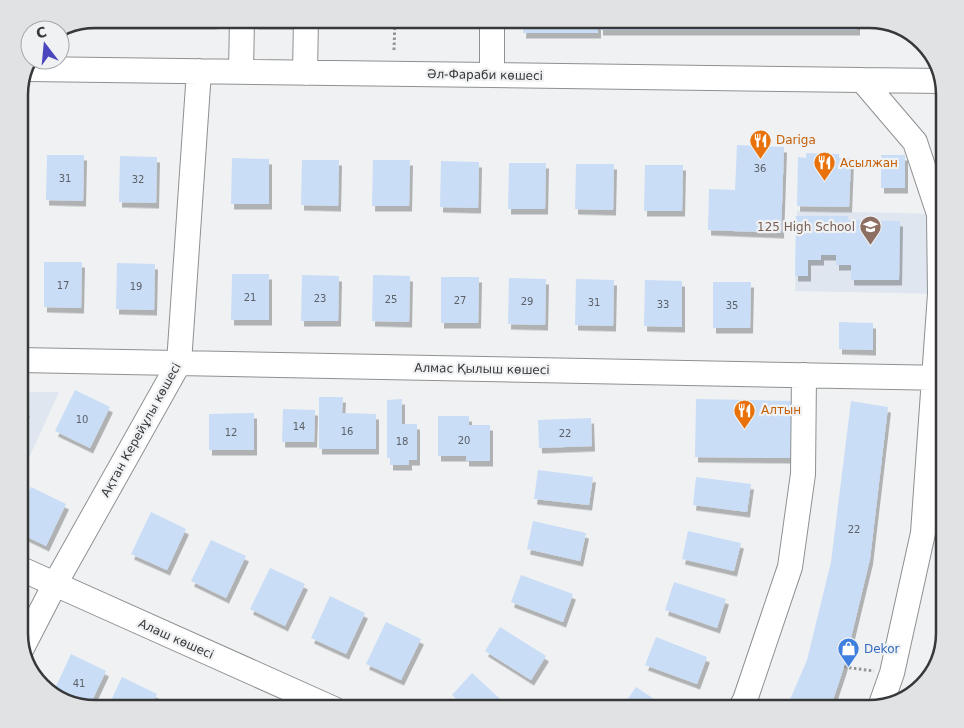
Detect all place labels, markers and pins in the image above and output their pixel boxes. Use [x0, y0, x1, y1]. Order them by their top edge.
restaurant icon: Dariga [748, 128, 772, 159]
place label: Dariga [776, 133, 816, 147]
restaurant icon: Асылжан [812, 151, 836, 182]
place label: Асылжан [840, 156, 898, 170]
school or university icon: 125 High School [859, 215, 883, 246]
place label: 125 High School [757, 220, 855, 234]
restaurant icon: Алтын [733, 398, 757, 429]
place label: Алтын [761, 403, 801, 417]
shop icon: Dekor [836, 637, 860, 668]
place label: Dekor [864, 642, 899, 656]

